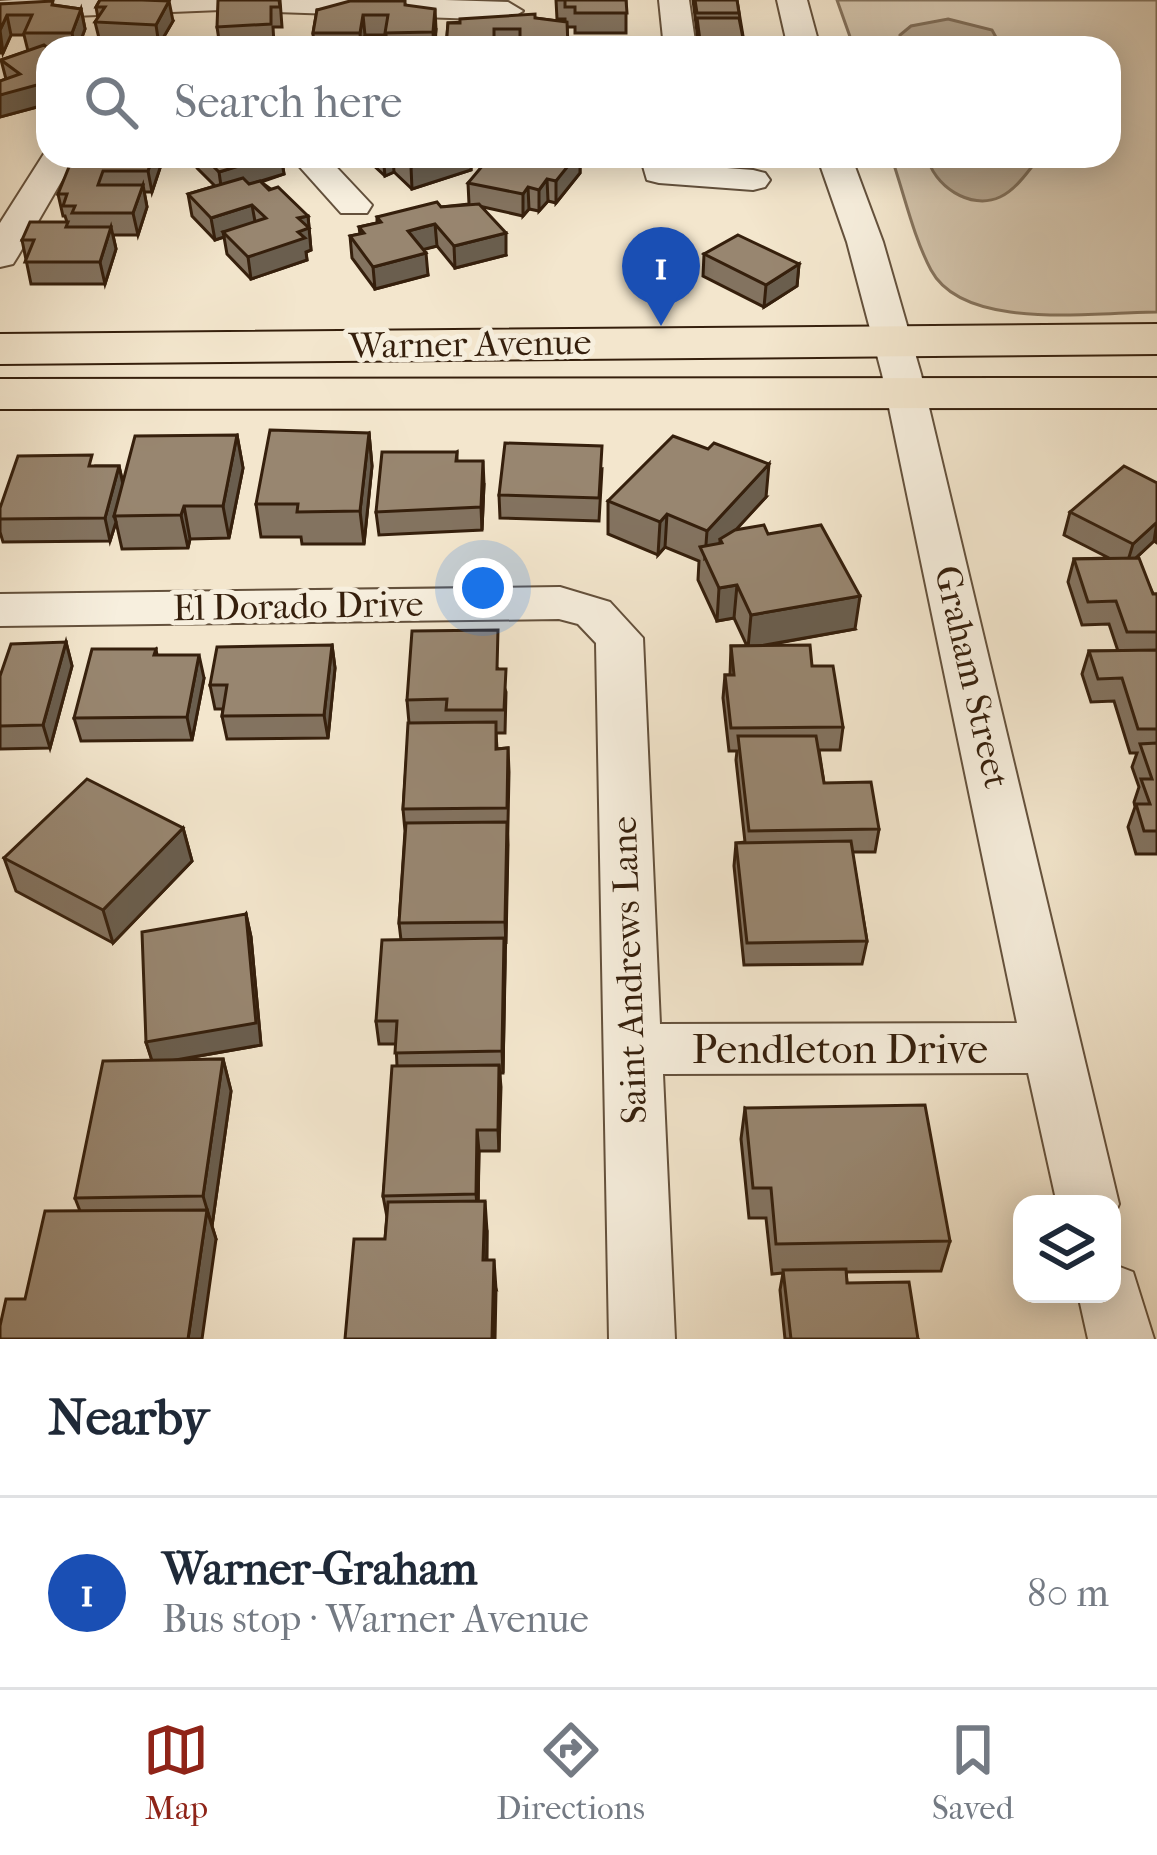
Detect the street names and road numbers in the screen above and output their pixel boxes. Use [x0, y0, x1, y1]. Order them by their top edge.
street label: Warner Avenue [347, 321, 592, 367]
street label: Graham Street [926, 562, 1018, 792]
street label: El Dorado Drive [172, 583, 424, 629]
street label: Saint Andrews Lane [603, 815, 655, 1125]
street label: Pendleton Drive [692, 1025, 988, 1074]

